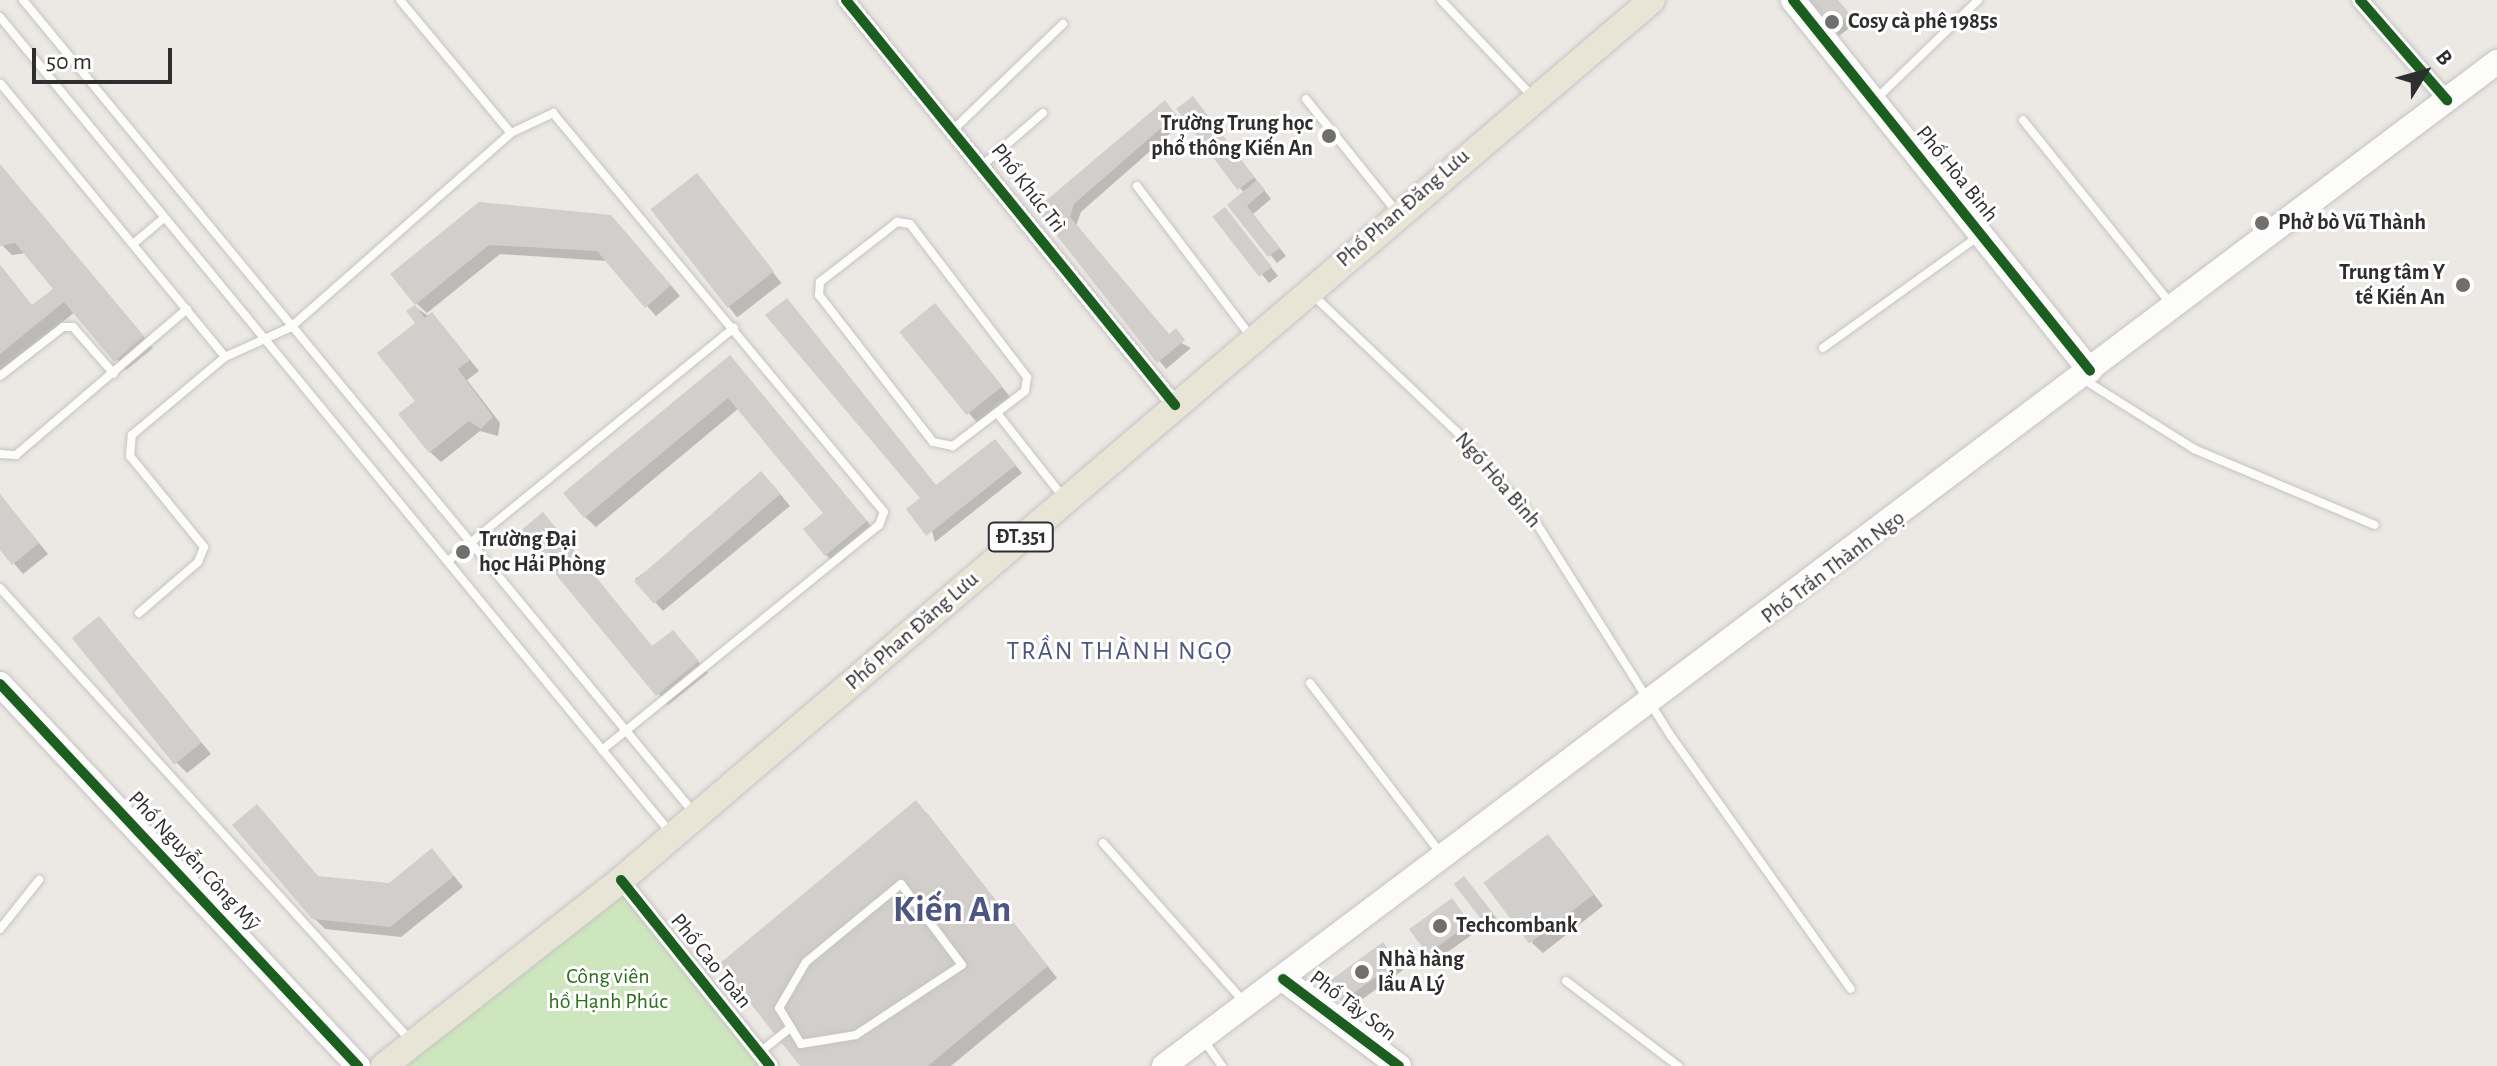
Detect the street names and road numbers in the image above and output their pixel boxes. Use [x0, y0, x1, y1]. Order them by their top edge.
street label: Phố Hòa Bình [1910, 120, 2004, 228]
street label: Phố Khúc Trì [985, 138, 1071, 238]
street label: Phố Phan Đăng Lưu [1331, 143, 1475, 273]
street label: Ngõ Hòa Bình [1449, 427, 1547, 533]
street label: Phố Trần Thành Ngọ [1756, 504, 1910, 630]
road number: ĐT.351 [987, 521, 1055, 553]
street label: Phố Phan Đăng Lưu [840, 566, 984, 696]
street label: Phố Nguyễn Công Mỹ [122, 786, 266, 936]
street label: Phố Cao Toàn [665, 908, 757, 1014]
street label: Phố Tây Sơn [1304, 965, 1402, 1047]

